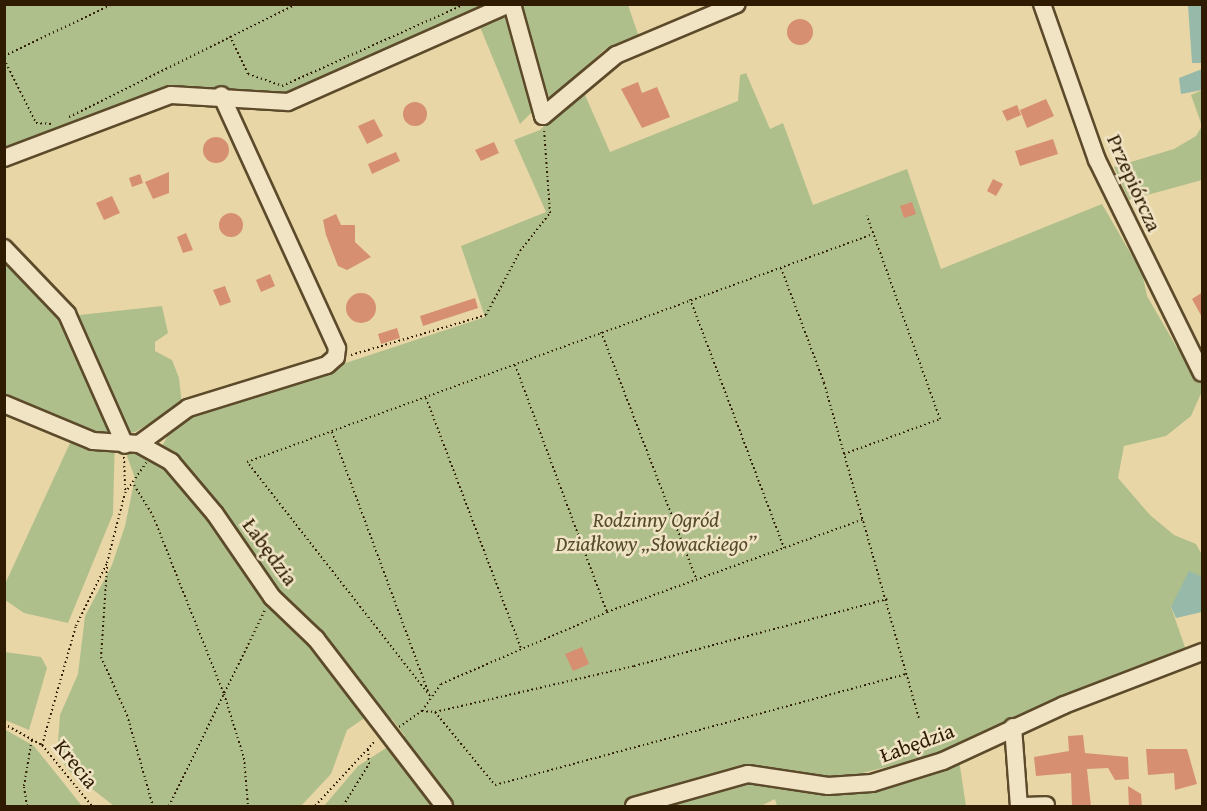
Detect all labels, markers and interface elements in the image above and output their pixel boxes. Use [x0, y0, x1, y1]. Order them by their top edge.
street label: Przepiórcza [1101, 131, 1167, 235]
park label: Rodzinny Ogród Działkowy „Słowackiego” [555, 507, 757, 557]
street label: Łabędzia [237, 513, 303, 591]
street label: Łabędzia [876, 718, 958, 768]
street label: Krecia [49, 734, 103, 794]

